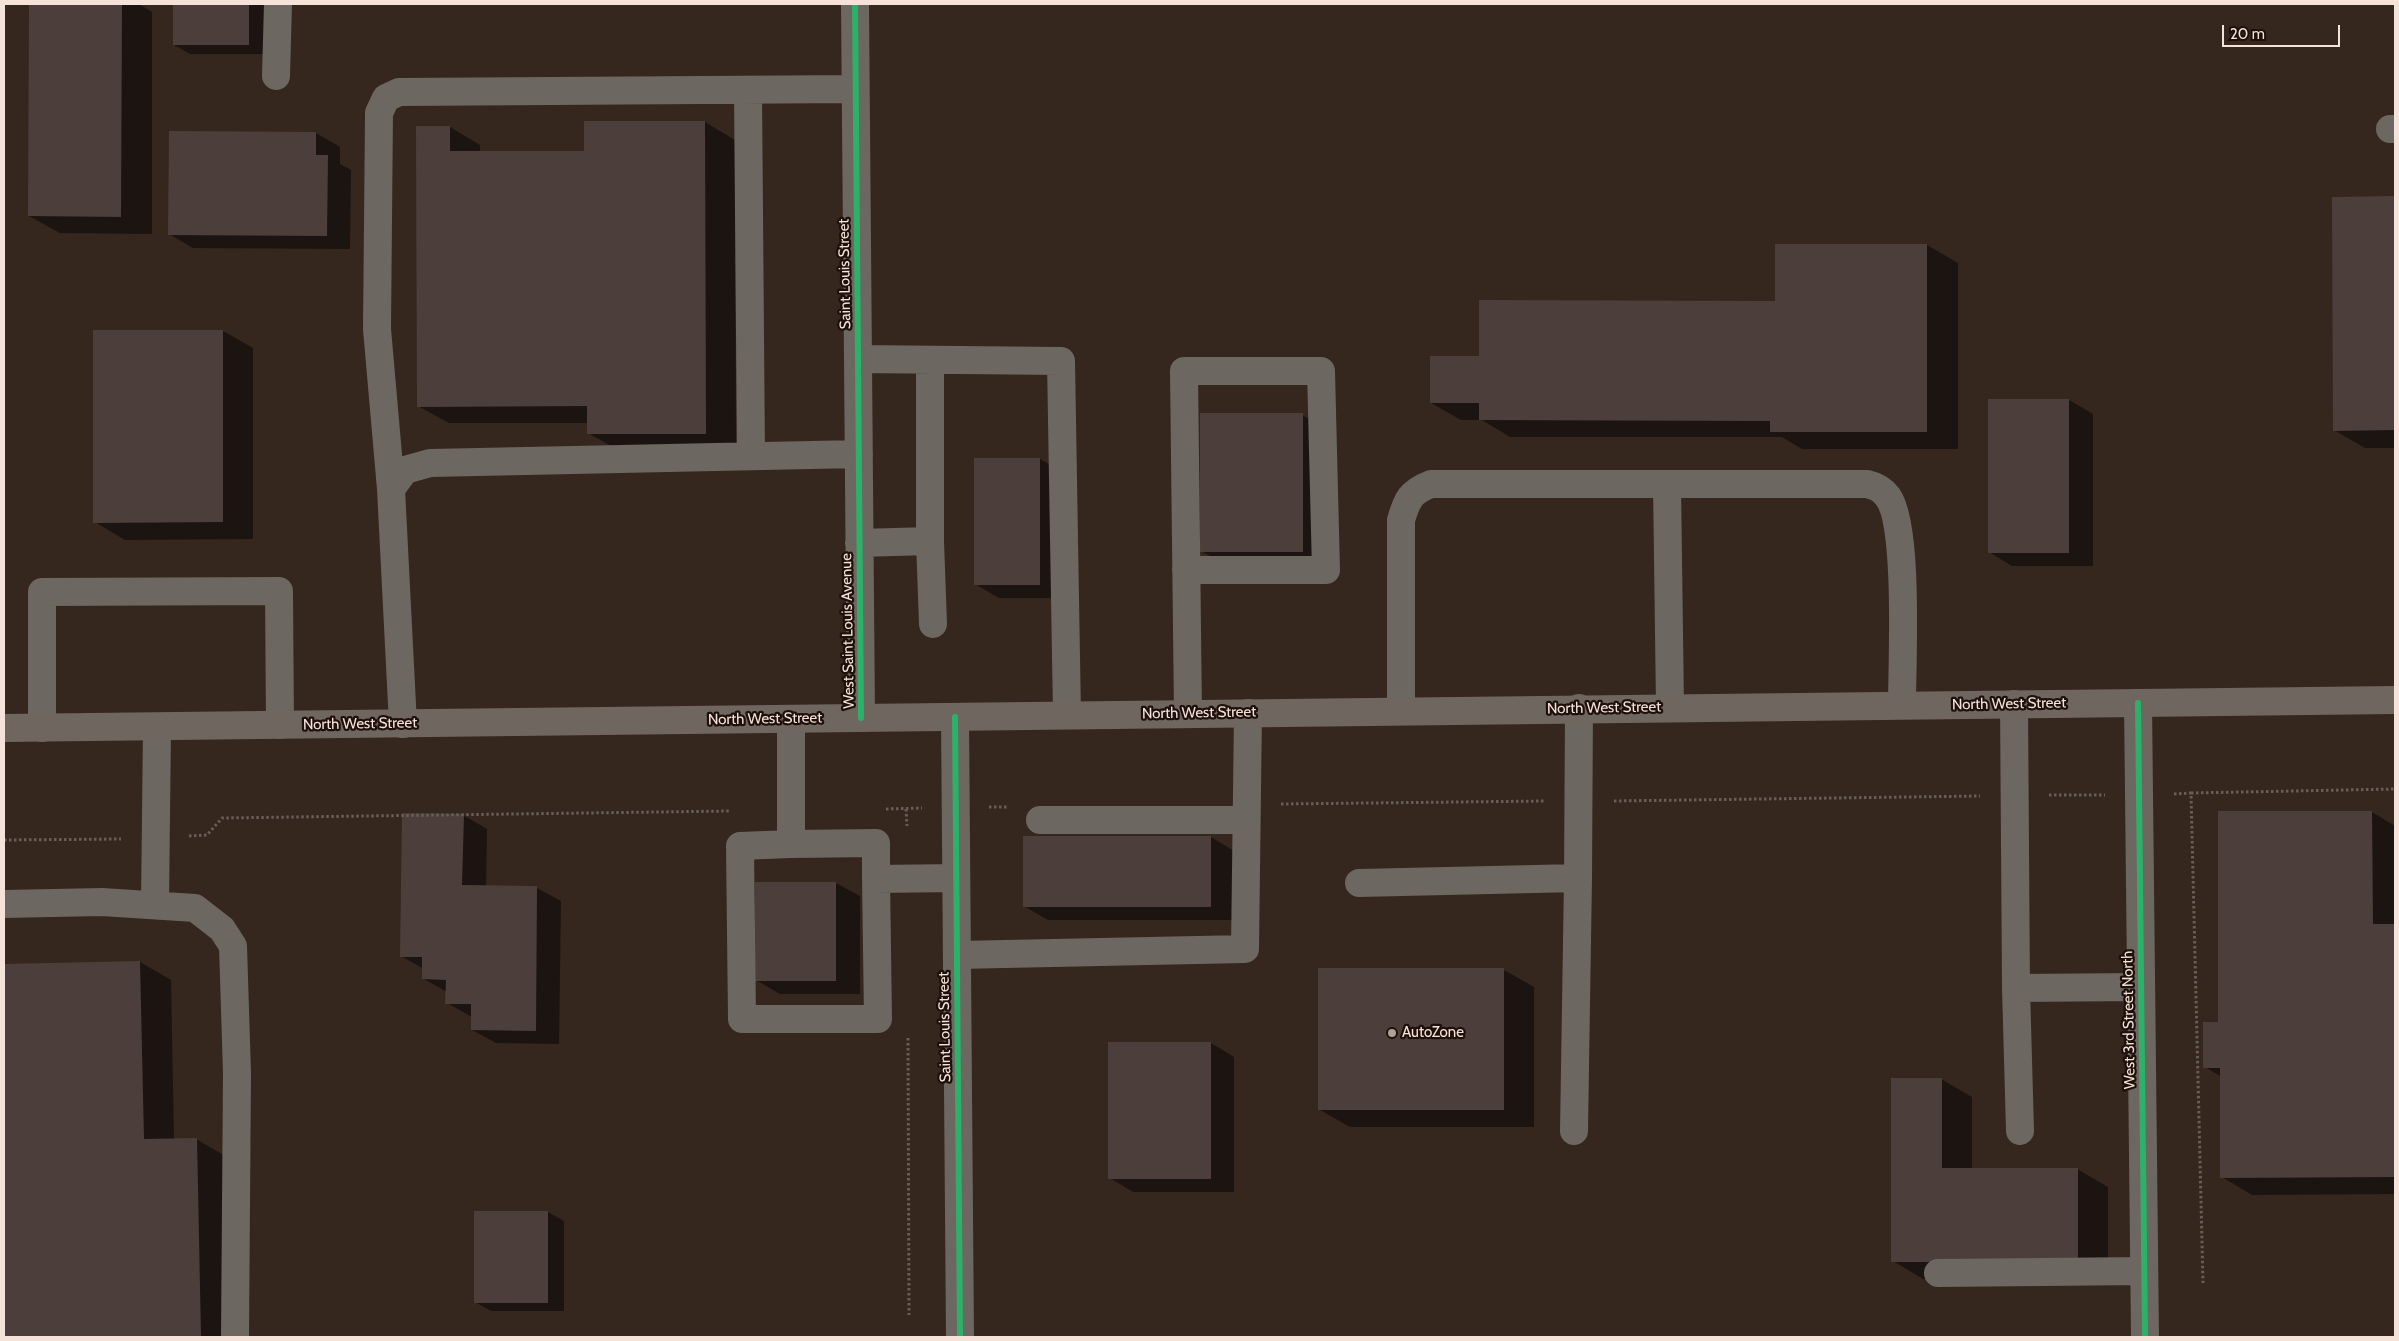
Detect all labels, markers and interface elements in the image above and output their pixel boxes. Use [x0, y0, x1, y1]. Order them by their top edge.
scale bar [2224, 15, 2342, 47]
text: 20 m [2230, 25, 2265, 43]
street label: Saint Louis Street [835, 219, 855, 329]
street label: West Saint Louis Avenue [838, 553, 858, 709]
street label: North West Street [1952, 694, 2066, 714]
street label: North West Street [1547, 698, 1661, 718]
street label: North West Street [1142, 703, 1256, 723]
street label: North West Street [708, 709, 822, 729]
street label: North West Street [303, 714, 417, 734]
street label: West 3rd Street North [2119, 950, 2139, 1090]
street label: Saint Louis Street [935, 972, 955, 1082]
place label: AutoZone [1402, 1024, 1464, 1042]
marker: AutoZone [1386, 1027, 1398, 1039]

